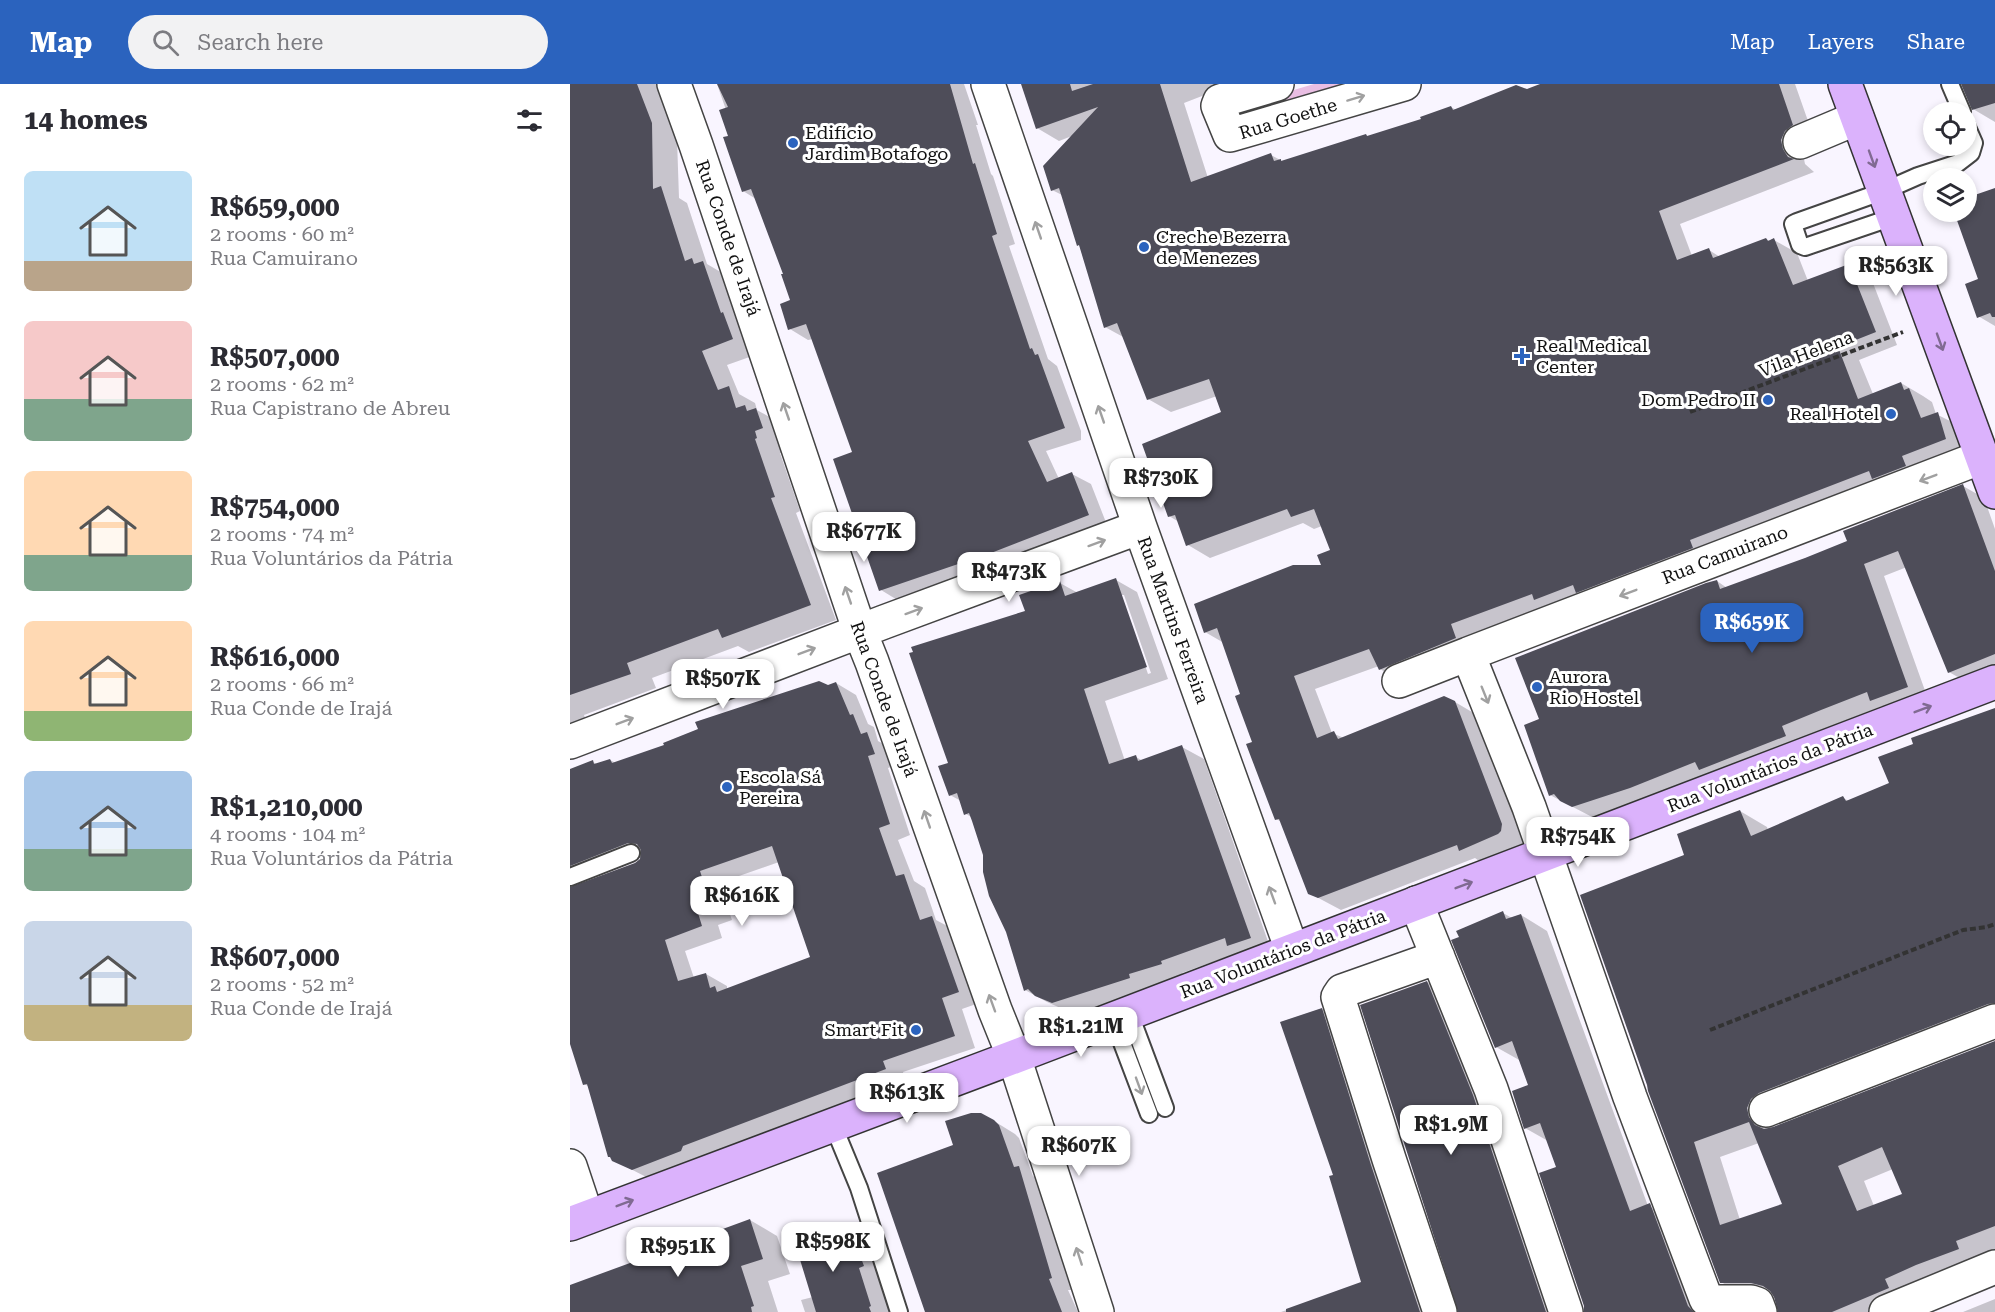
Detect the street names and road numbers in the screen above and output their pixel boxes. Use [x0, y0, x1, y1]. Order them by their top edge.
street label: Rua Goethe [1236, 94, 1339, 143]
street label: Rua Conde de Irajá [692, 157, 765, 319]
street label: Vila Helena [1756, 326, 1856, 381]
street label: Rua Camuirano [1659, 521, 1791, 588]
street label: Rua Martins Ferreira [1133, 533, 1214, 706]
street label: Rua Conde de Irajá [847, 618, 922, 780]
street label: Rua Voluntários da Pátria [1664, 718, 1876, 816]
street label: Rua Voluntários da Pátria [1177, 904, 1389, 1002]

